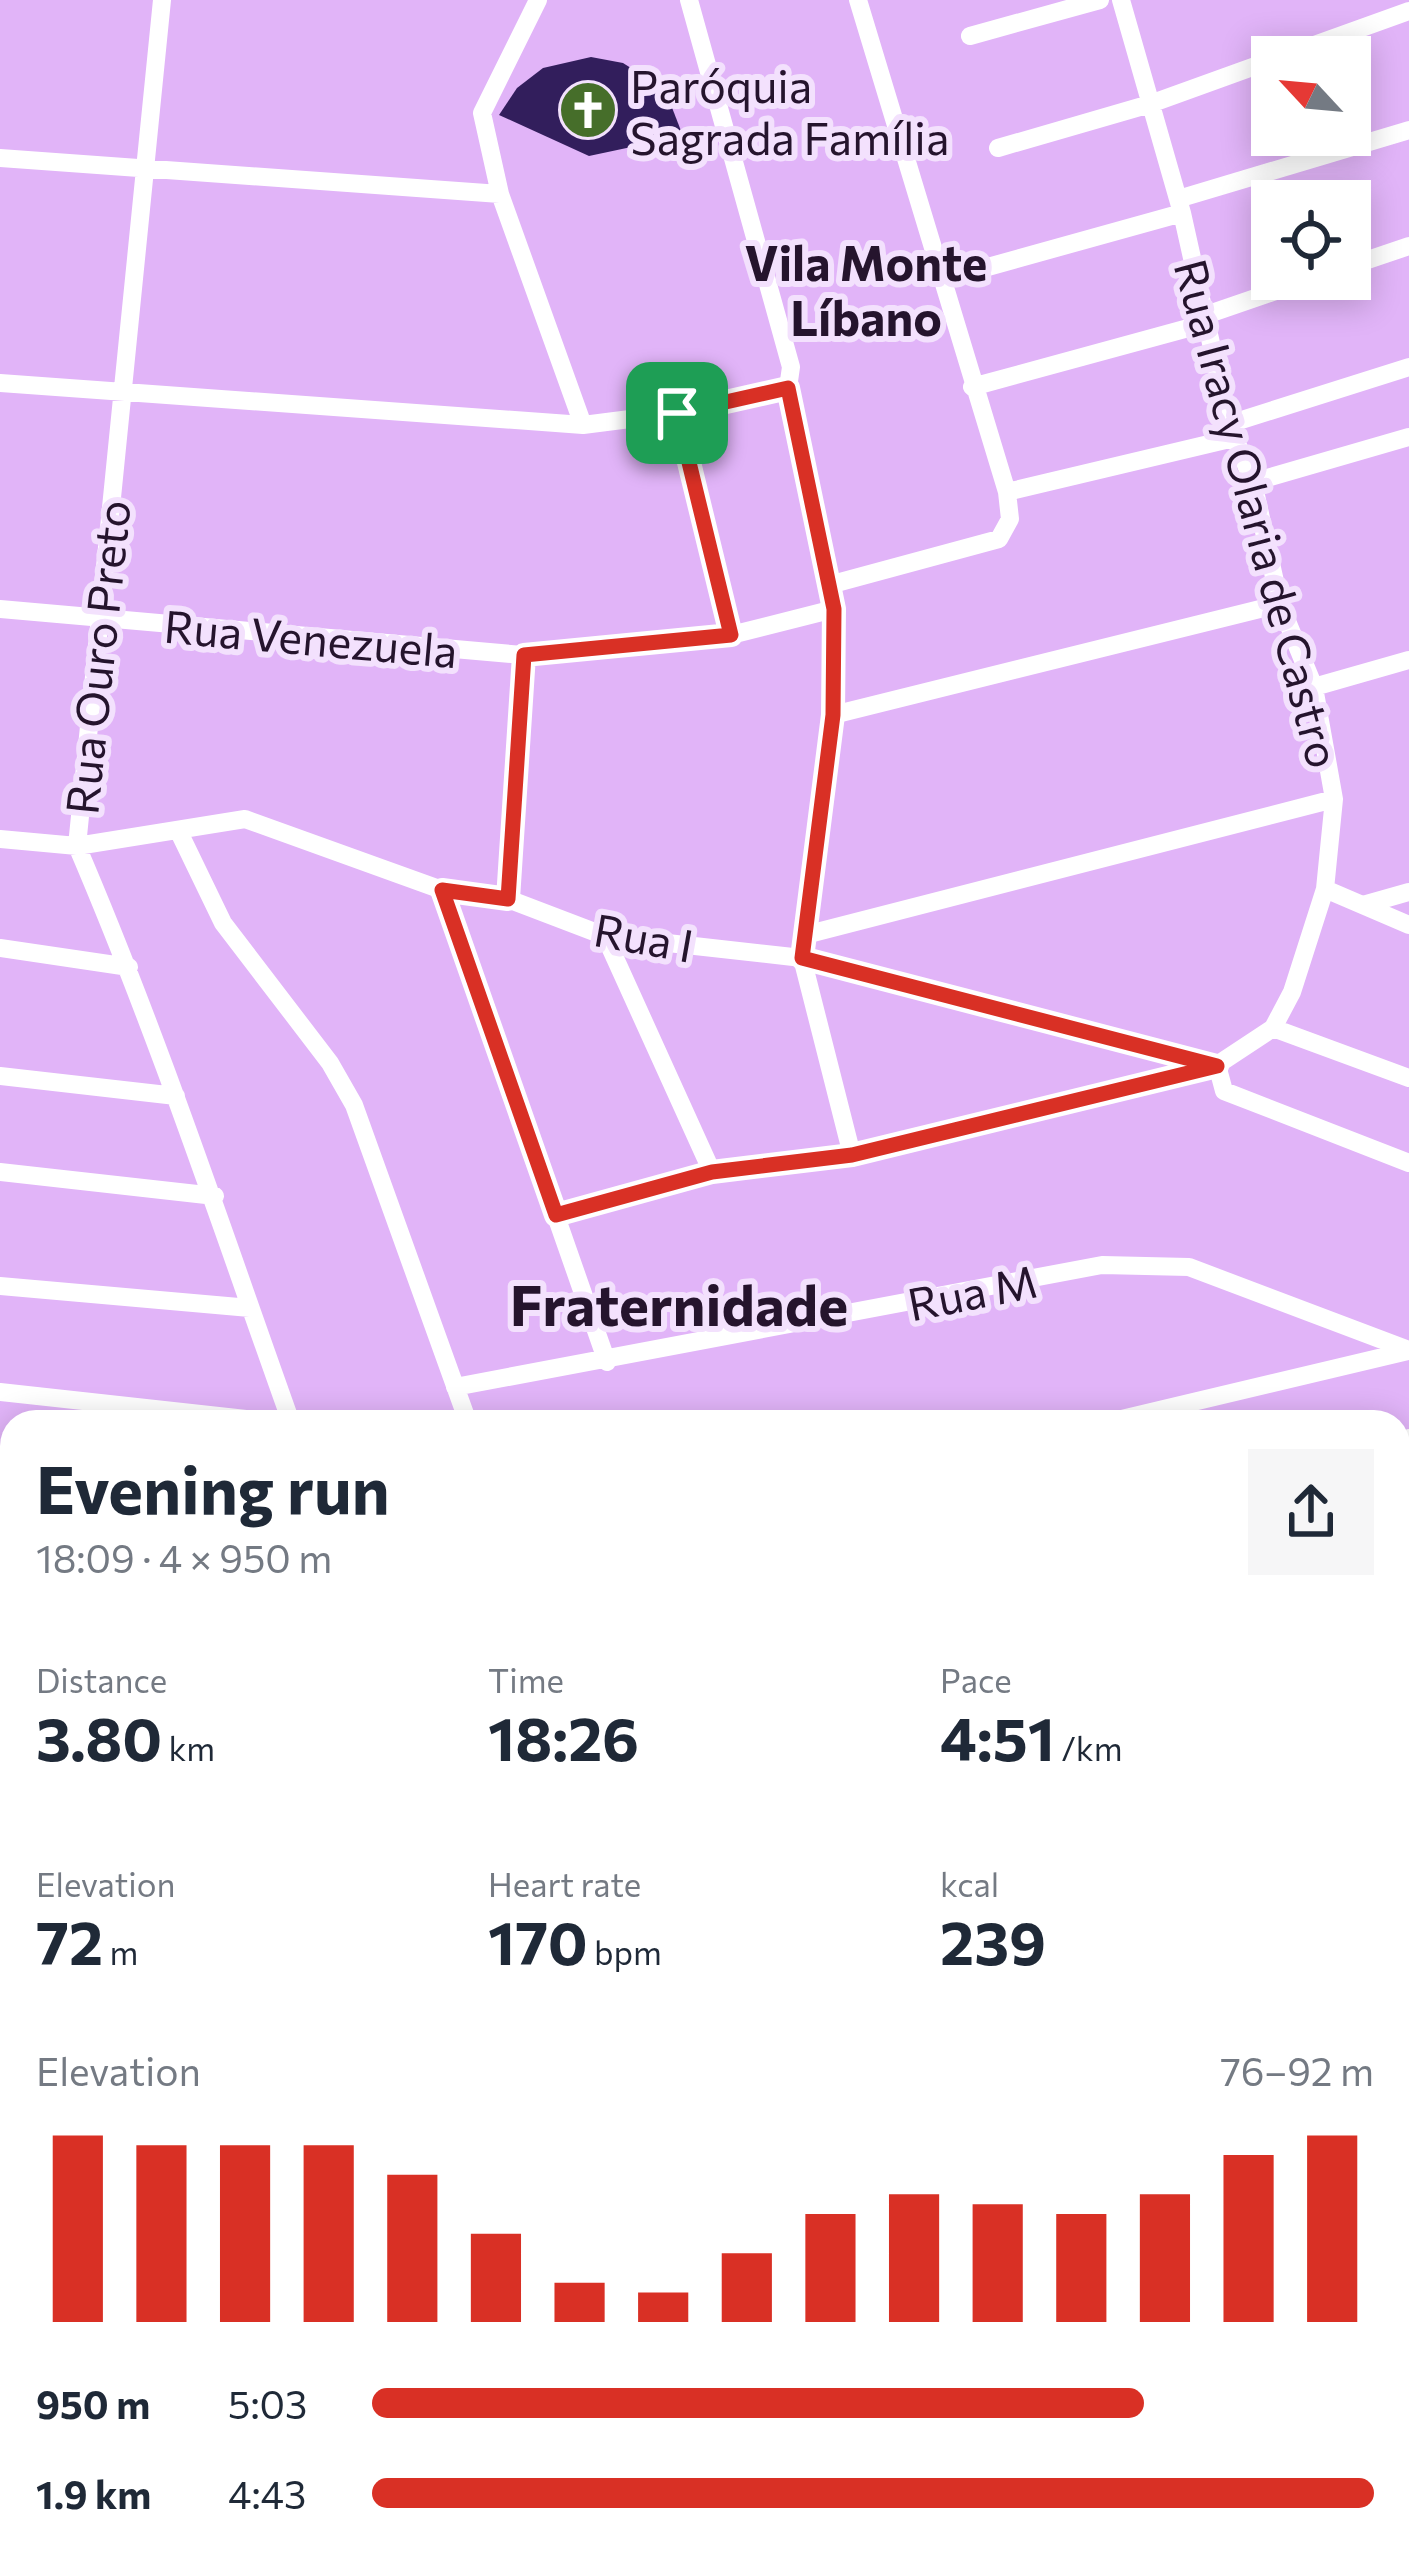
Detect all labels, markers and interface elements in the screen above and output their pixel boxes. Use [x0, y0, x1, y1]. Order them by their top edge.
north arrow [1251, 36, 1371, 156]
map controls [1251, 36, 1371, 300]
place label: Paróquia Sagrada Família [630, 57, 949, 164]
church icon: Paróquia Sagrada Família [557, 79, 619, 141]
button: locate [1251, 180, 1371, 300]
district label: Vila Monte Líbano [745, 232, 987, 346]
street label: Rua Iracy Olaria de Castro [1165, 253, 1353, 773]
pin [626, 362, 728, 464]
icon: arrive [644, 380, 710, 446]
street label: Rua Ouro Preto [52, 497, 140, 817]
street label: Rua Venezuela [162, 597, 460, 677]
street label: Rua I [590, 900, 698, 972]
street label: Rua M [903, 1252, 1041, 1330]
district label: Fraternidade [510, 1268, 848, 1338]
text: Evening run [36, 1447, 390, 1528]
button: share [1248, 1449, 1374, 1575]
text: 18:09 · 4 × 950 m [36, 1533, 332, 1581]
text: Distance [36, 1659, 167, 1700]
text: Time [488, 1659, 564, 1700]
text: Pace [940, 1659, 1012, 1700]
text: 3.80 [36, 1700, 162, 1773]
text: 18:26 [488, 1700, 639, 1773]
text: 4:51 [940, 1700, 1055, 1773]
text: km [162, 1727, 215, 1768]
text: /km [1055, 1727, 1123, 1768]
text: Elevation [36, 1863, 175, 1904]
text: Heart rate [488, 1863, 641, 1904]
text: kcal [940, 1863, 999, 1904]
text: 72 [36, 1904, 103, 1977]
text: 170 [488, 1904, 588, 1977]
text: 239 [940, 1904, 1046, 1977]
text: m [103, 1931, 138, 1972]
text: bpm [588, 1931, 662, 1972]
text: Elevation [36, 2046, 201, 2094]
text: 76–92 m [1220, 2046, 1374, 2094]
text: 950 m [36, 2379, 150, 2427]
text: 5:03 [228, 2379, 307, 2427]
text: 1.9 km [36, 2469, 151, 2517]
text: 4:43 [228, 2469, 306, 2517]

